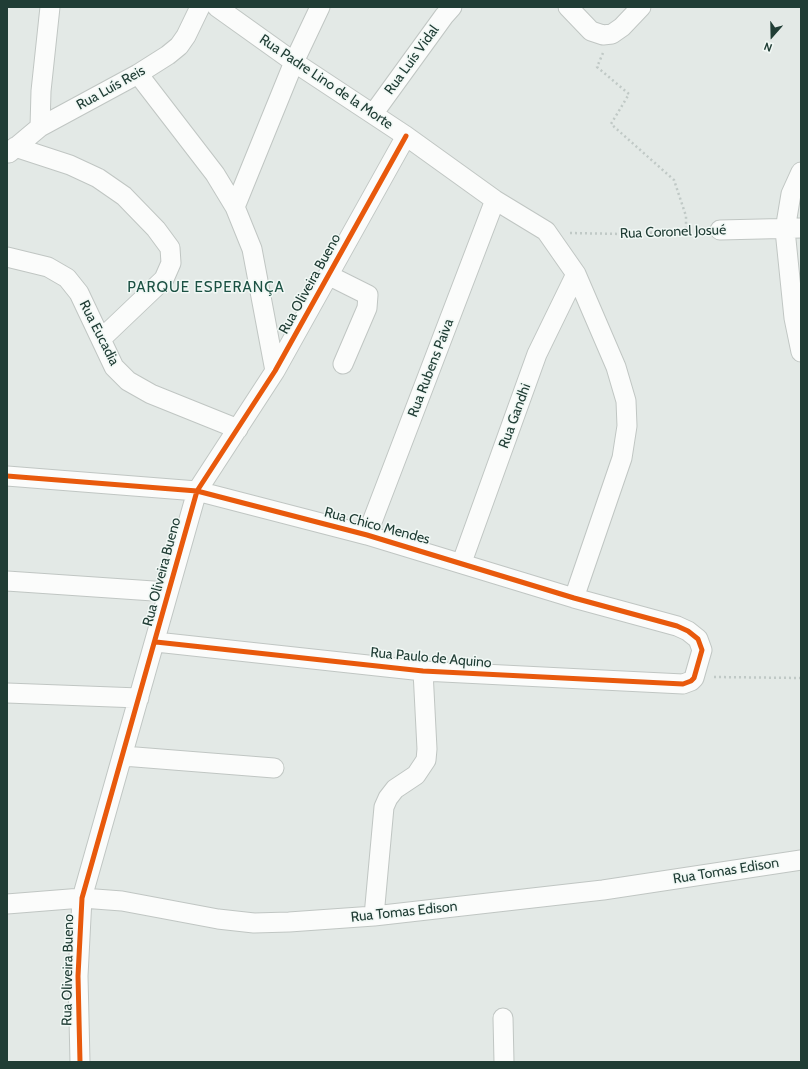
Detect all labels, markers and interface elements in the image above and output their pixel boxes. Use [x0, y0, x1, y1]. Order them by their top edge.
north arrow [752, 16, 792, 56]
street label: Rua Luís Vidal [381, 22, 443, 98]
street label: Rua Padre Lino de la Morte [256, 31, 396, 133]
text: N [762, 39, 774, 55]
street label: Rua Luís Reis [74, 62, 148, 114]
street label: Rua Coronel Josué [620, 222, 726, 242]
street label: Rua Oliveira Bueno [276, 231, 344, 337]
district label: PARQUE ESPERANÇA [127, 279, 285, 297]
street label: Rua Eucadia [75, 298, 123, 368]
street label: Rua Rubens Paiva [405, 317, 457, 419]
street label: Rua Gandhi [496, 381, 534, 451]
street label: Rua Chico Mendes [322, 504, 432, 548]
street label: Rua Oliveira Bueno [139, 516, 185, 628]
street label: Rua Paulo de Aquino [370, 644, 492, 672]
street label: Rua Tomas Edison [672, 854, 780, 888]
street label: Rua Tomas Edison [350, 898, 458, 926]
street label: Rua Oliveira Bueno [59, 914, 77, 1026]

